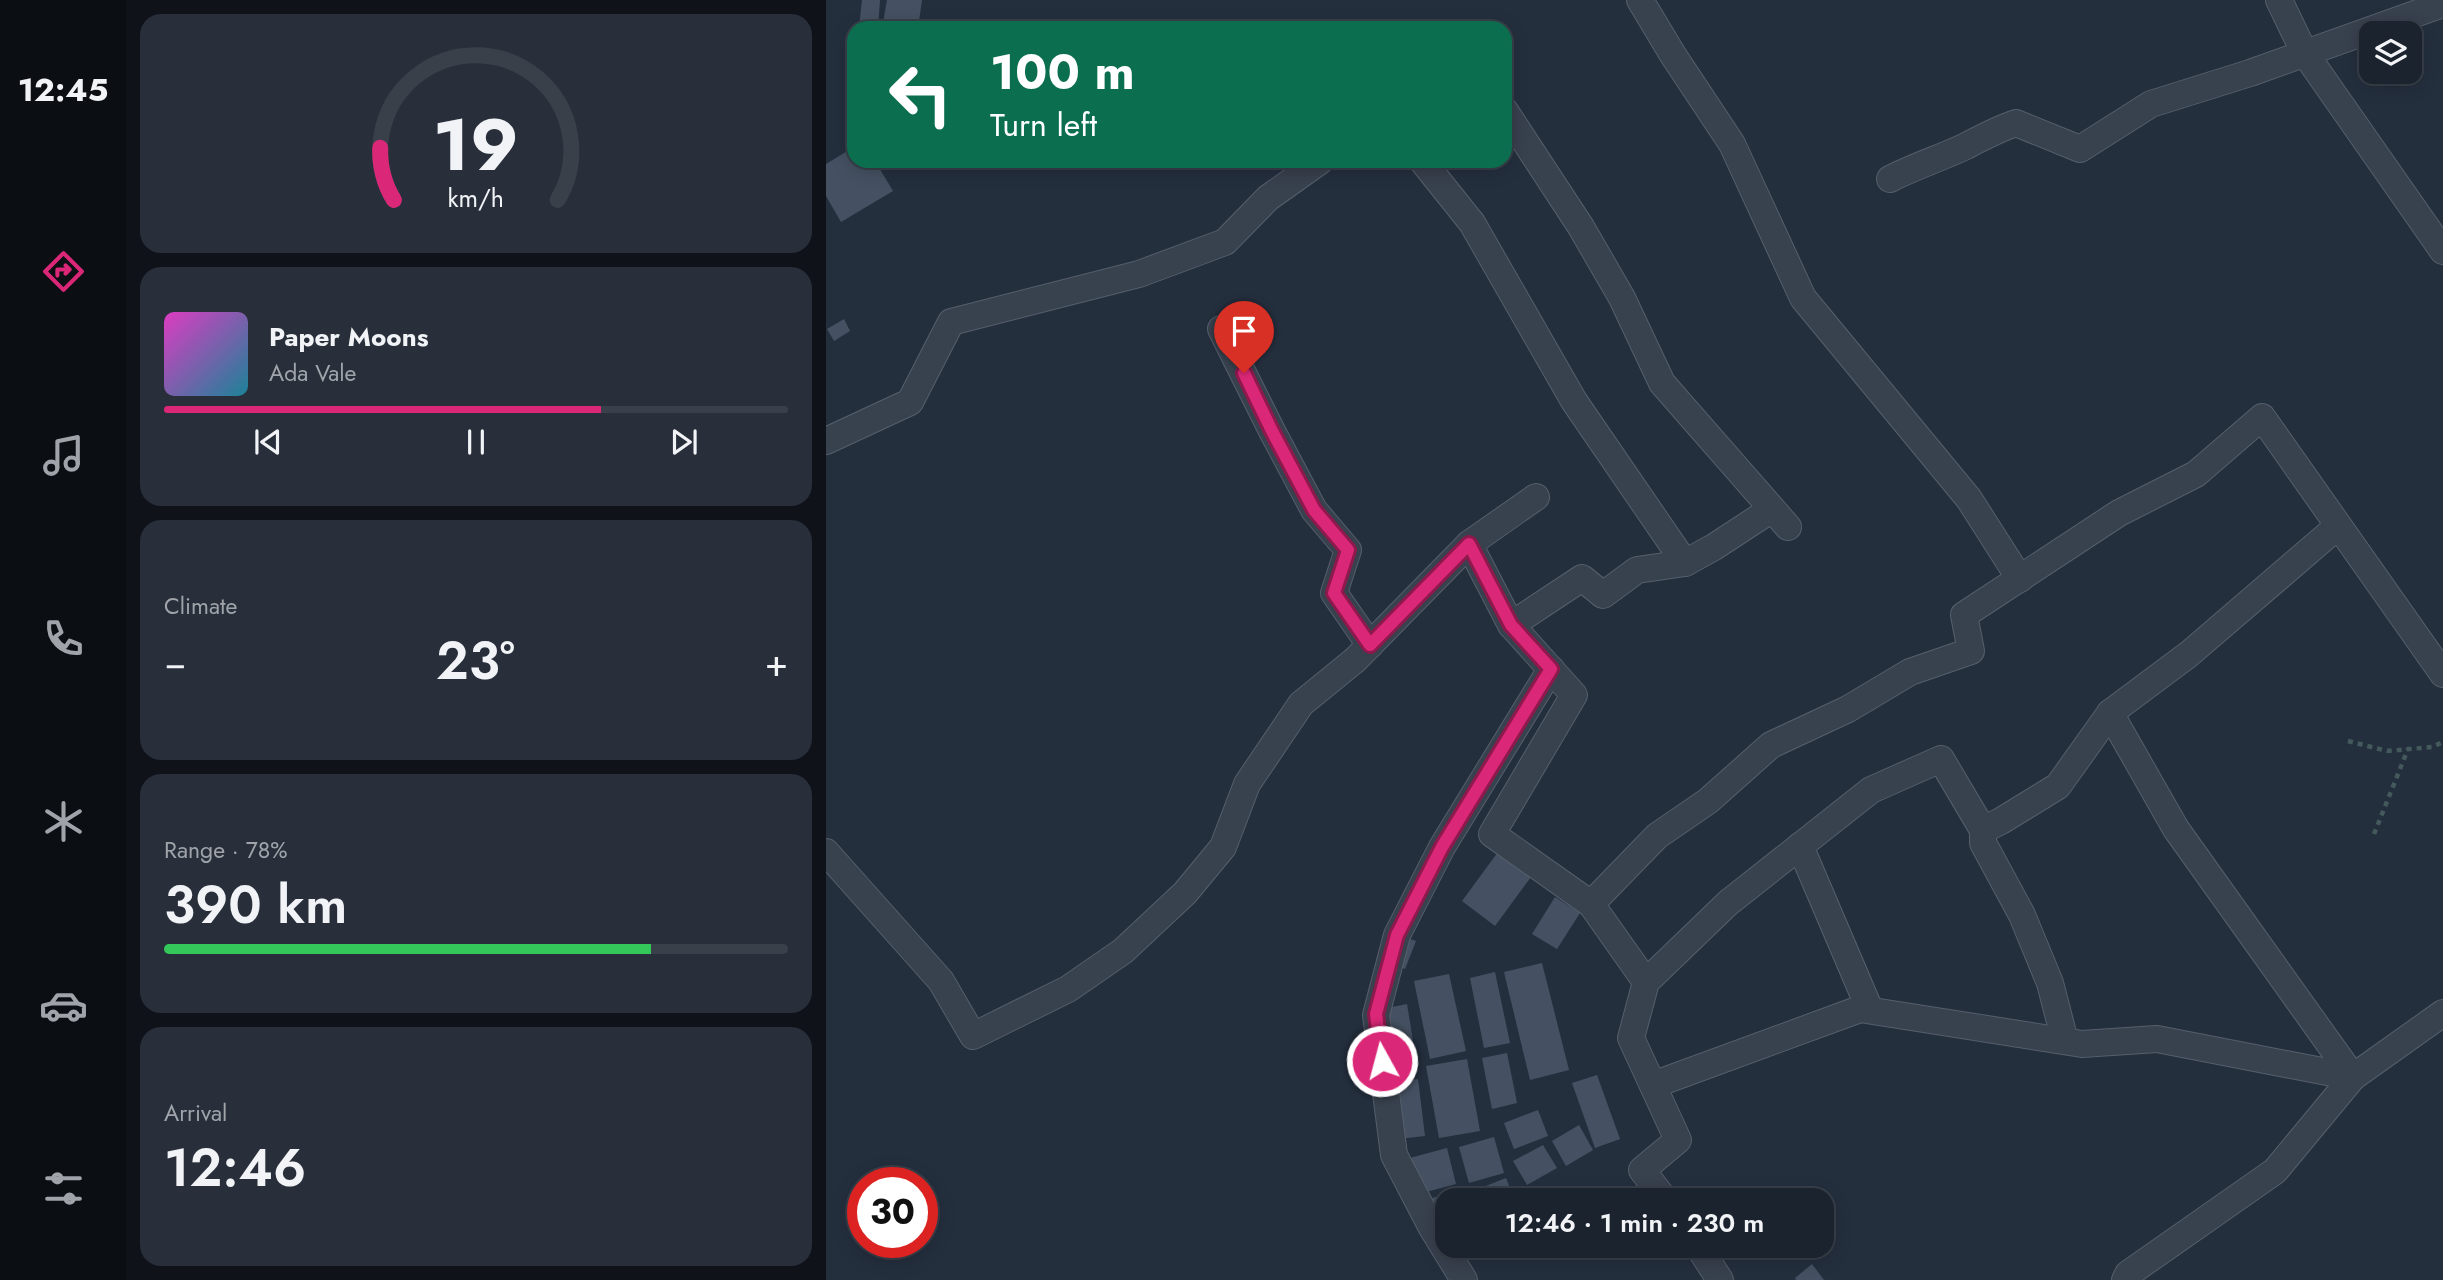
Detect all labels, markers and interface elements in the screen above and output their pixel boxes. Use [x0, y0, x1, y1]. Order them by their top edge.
map controls [2359, 21, 2422, 84]
button: layers [2359, 21, 2422, 84]
text: 100 m [990, 37, 1135, 107]
icon: left [875, 49, 966, 140]
text: 12:45 [18, 67, 108, 113]
text: 19 [433, 92, 519, 197]
text: Turn left [990, 102, 1097, 148]
text: km/h [448, 179, 504, 215]
icon: directions [39, 247, 88, 296]
pin [1214, 301, 1274, 373]
icon: arrive [1225, 312, 1263, 350]
text: Paper Moons [269, 318, 429, 356]
text: Ada Vale [269, 356, 356, 390]
icon: previous [249, 423, 287, 461]
icon: pause [457, 423, 495, 461]
icon: next [665, 423, 703, 461]
icon: music [39, 431, 88, 480]
text: Climate [164, 589, 237, 623]
icon: phone [39, 614, 88, 663]
text: 23° [436, 623, 515, 699]
text: − [164, 635, 186, 690]
text: + [765, 635, 788, 690]
icon: climate [39, 797, 88, 846]
text: Range · 78% [164, 833, 288, 867]
text: 390 km [164, 867, 347, 943]
icon: car [39, 981, 88, 1030]
position arrow [1345, 1024, 1419, 1098]
text: Arrival [164, 1096, 227, 1130]
text: 12:46 [164, 1130, 306, 1206]
icon: filters [39, 1164, 88, 1213]
speed limit sign: 30 [847, 1167, 938, 1258]
text: 12:46 · 1 min · 230 m [1505, 1204, 1764, 1242]

